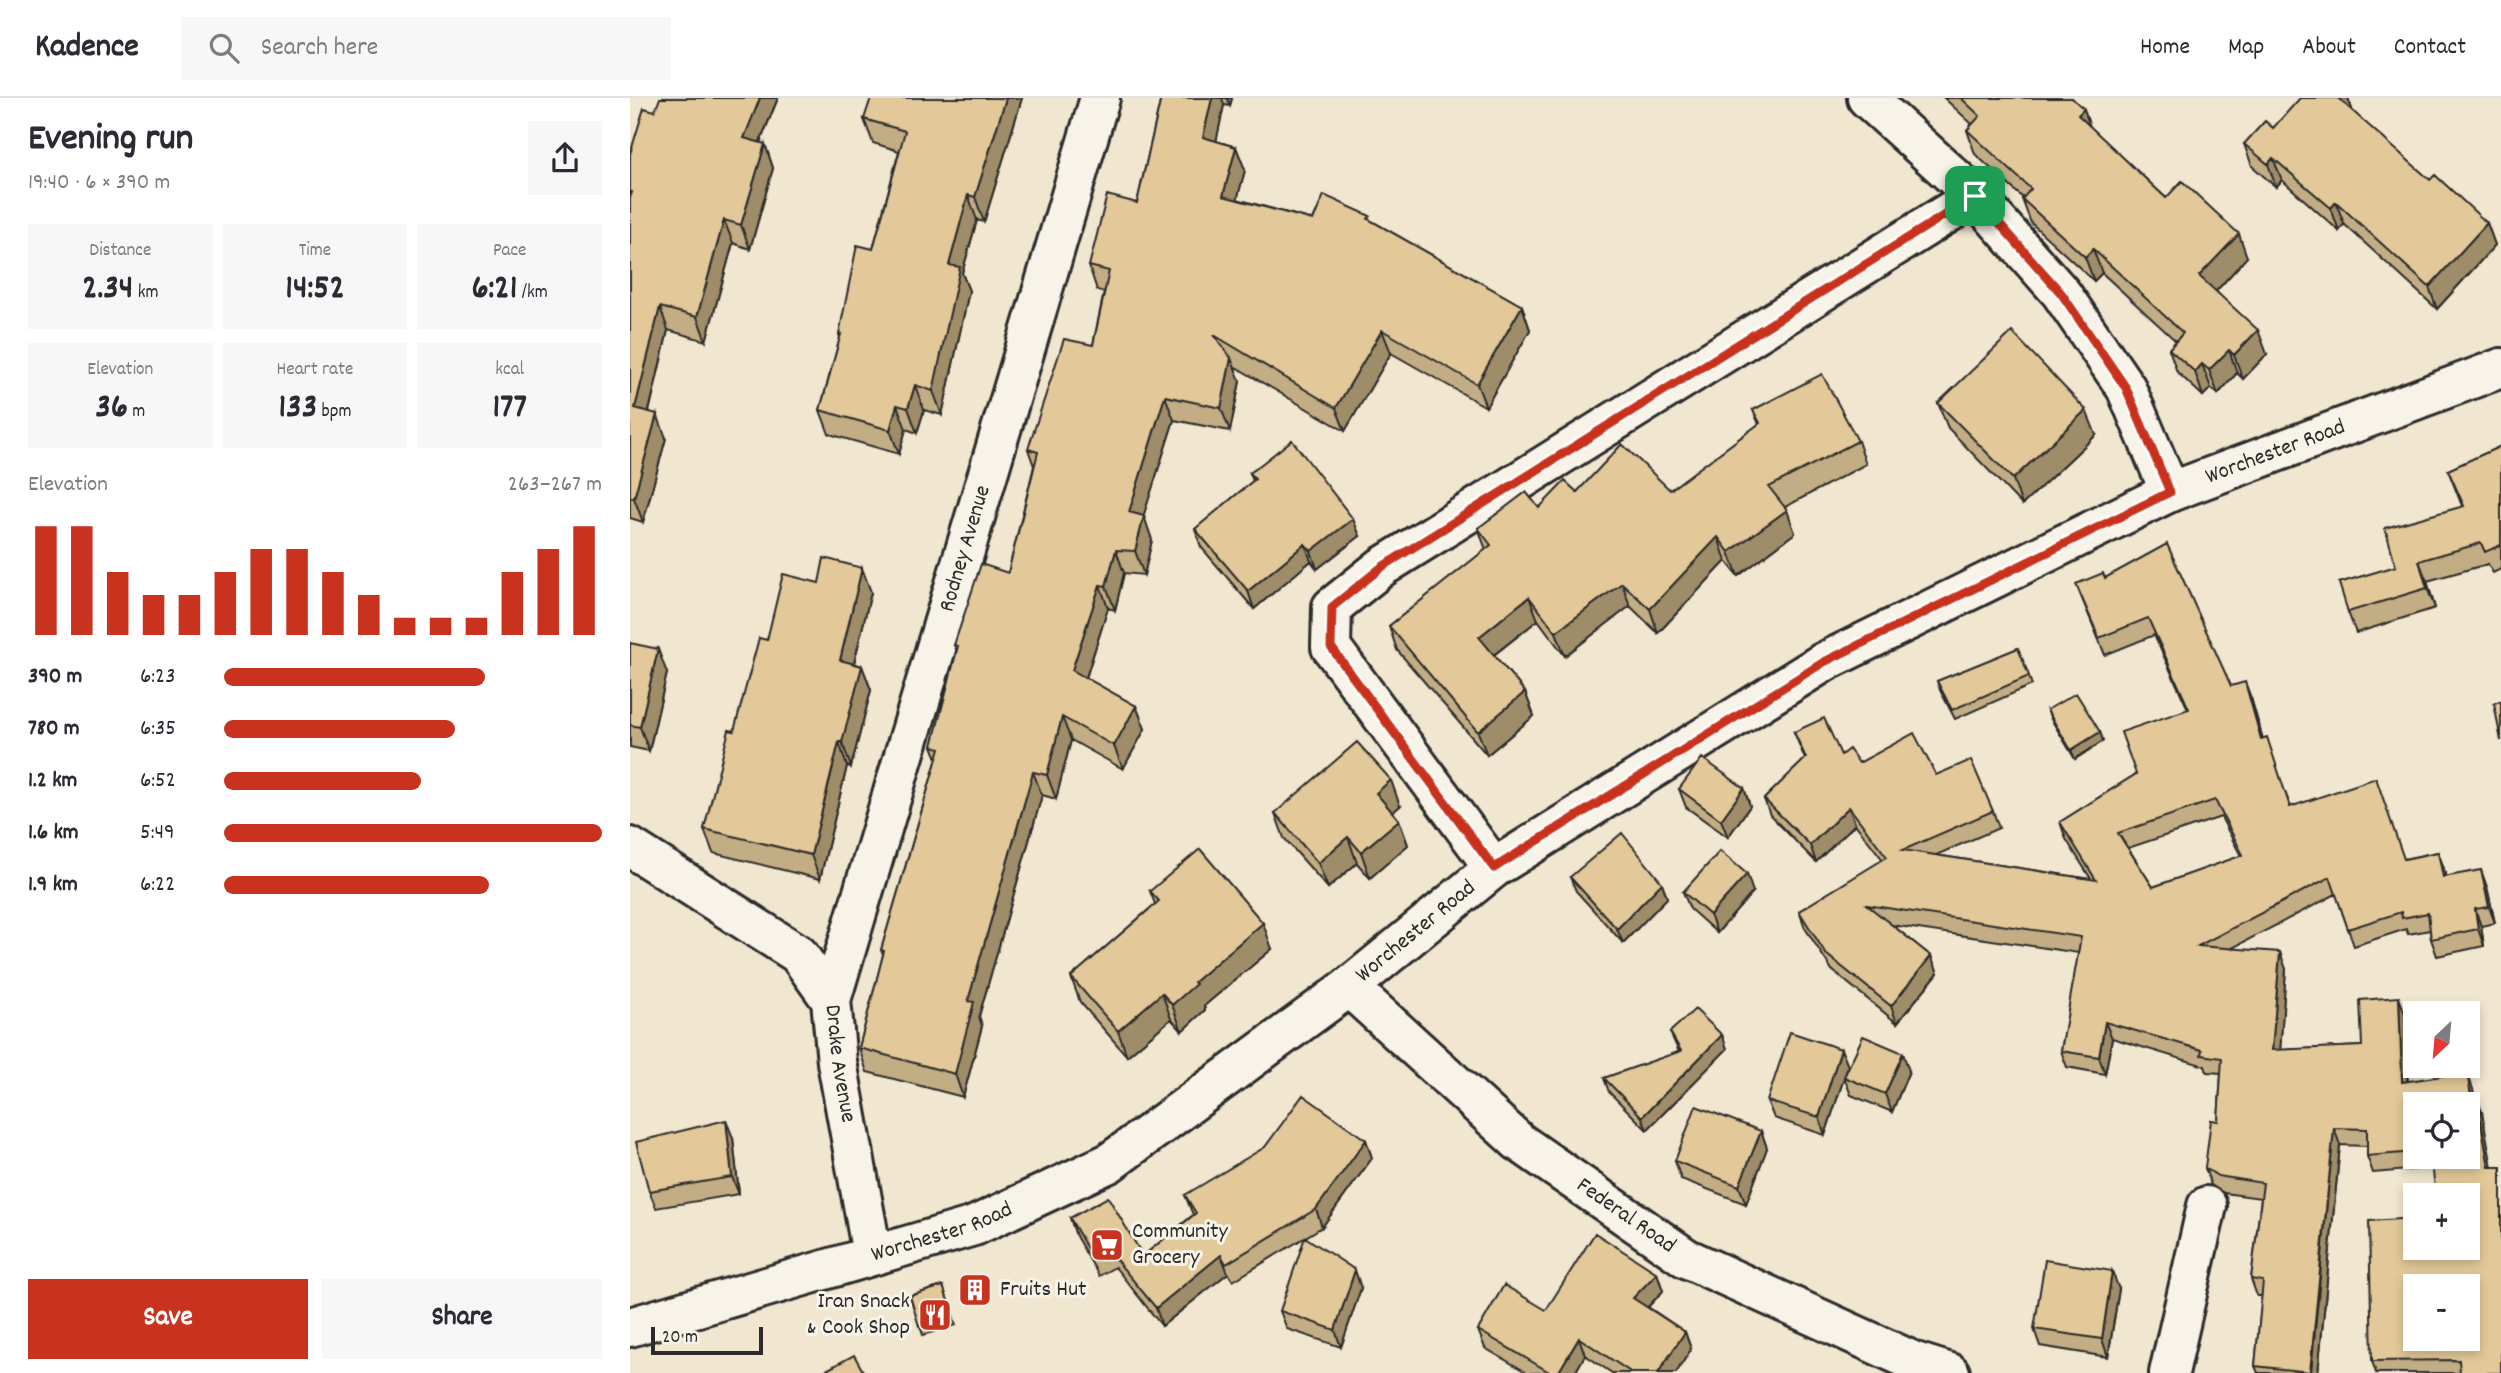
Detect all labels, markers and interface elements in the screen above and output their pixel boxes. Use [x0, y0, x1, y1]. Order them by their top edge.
search box [181, 17, 671, 80]
text: Kadence [35, 25, 139, 72]
icon: search [205, 29, 243, 67]
text: Search here [261, 30, 378, 67]
text: Home [2140, 31, 2190, 65]
text: Map [2228, 31, 2264, 65]
text: About [2302, 31, 2356, 65]
text: Contact [2394, 31, 2466, 65]
text: Evening run [28, 113, 193, 168]
button: share [528, 121, 602, 195]
pin [1945, 166, 2005, 226]
text: 19:40 · 6 × 390 m [28, 167, 170, 200]
icon: arrive [1956, 177, 1994, 215]
text: Distance [89, 238, 151, 265]
text: Time [299, 238, 331, 265]
text: Pace [493, 238, 526, 265]
text: 2.34 [82, 265, 133, 315]
text: 14:52 [285, 265, 345, 315]
text: 6:21 [471, 265, 517, 315]
text: km [133, 280, 159, 307]
text: /km [517, 280, 548, 307]
text: Elevation [87, 357, 153, 384]
text: Heart rate [277, 357, 353, 384]
text: kcal [495, 357, 524, 384]
text: 36 [95, 384, 128, 434]
text: 133 [278, 384, 317, 434]
text: 177 [492, 384, 527, 434]
text: m [128, 399, 145, 426]
text: bpm [317, 399, 352, 426]
street label: Worchester Road [2201, 411, 2350, 494]
text: Elevation [28, 469, 108, 502]
text: 263–267 m [508, 469, 602, 502]
street label: Rodney Avenue [931, 481, 1000, 616]
text: 390 m [28, 661, 82, 694]
text: 6:23 [140, 661, 175, 694]
text: 780 m [28, 713, 80, 746]
text: 6:35 [140, 713, 176, 746]
text: 1.2 km [28, 765, 77, 798]
text: 6:52 [140, 765, 176, 798]
text: 1.6 km [28, 817, 79, 850]
text: 5:49 [140, 817, 175, 850]
text: 1.9 km [28, 869, 78, 902]
text: 6:22 [140, 869, 175, 902]
street label: Worchester Road [1349, 872, 1483, 991]
north arrow [2403, 1001, 2480, 1078]
map controls [2403, 1001, 2480, 1351]
street label: Drake Avenue [815, 1003, 864, 1125]
button: locate [2403, 1092, 2480, 1169]
street label: Federal Road [1569, 1170, 1682, 1262]
button: + [2403, 1183, 2480, 1260]
street label: Worchester Road [868, 1194, 1018, 1272]
place label: Community Grocery [1132, 1216, 1228, 1275]
supermarket icon: Community Grocery [1088, 1226, 1126, 1264]
building icon: Fruits Hut [956, 1271, 994, 1309]
place label: Fruits Hut [1000, 1274, 1087, 1307]
button: − [2403, 1274, 2480, 1351]
button: Save [28, 1279, 308, 1359]
button: Share [322, 1279, 602, 1359]
place label: Iran Snack & Cook Shop [807, 1286, 910, 1345]
restaurant icon: Iran Snack & Cook Shop [916, 1296, 954, 1334]
scale bar [651, 1324, 763, 1356]
text: 20 m [662, 1325, 698, 1352]

